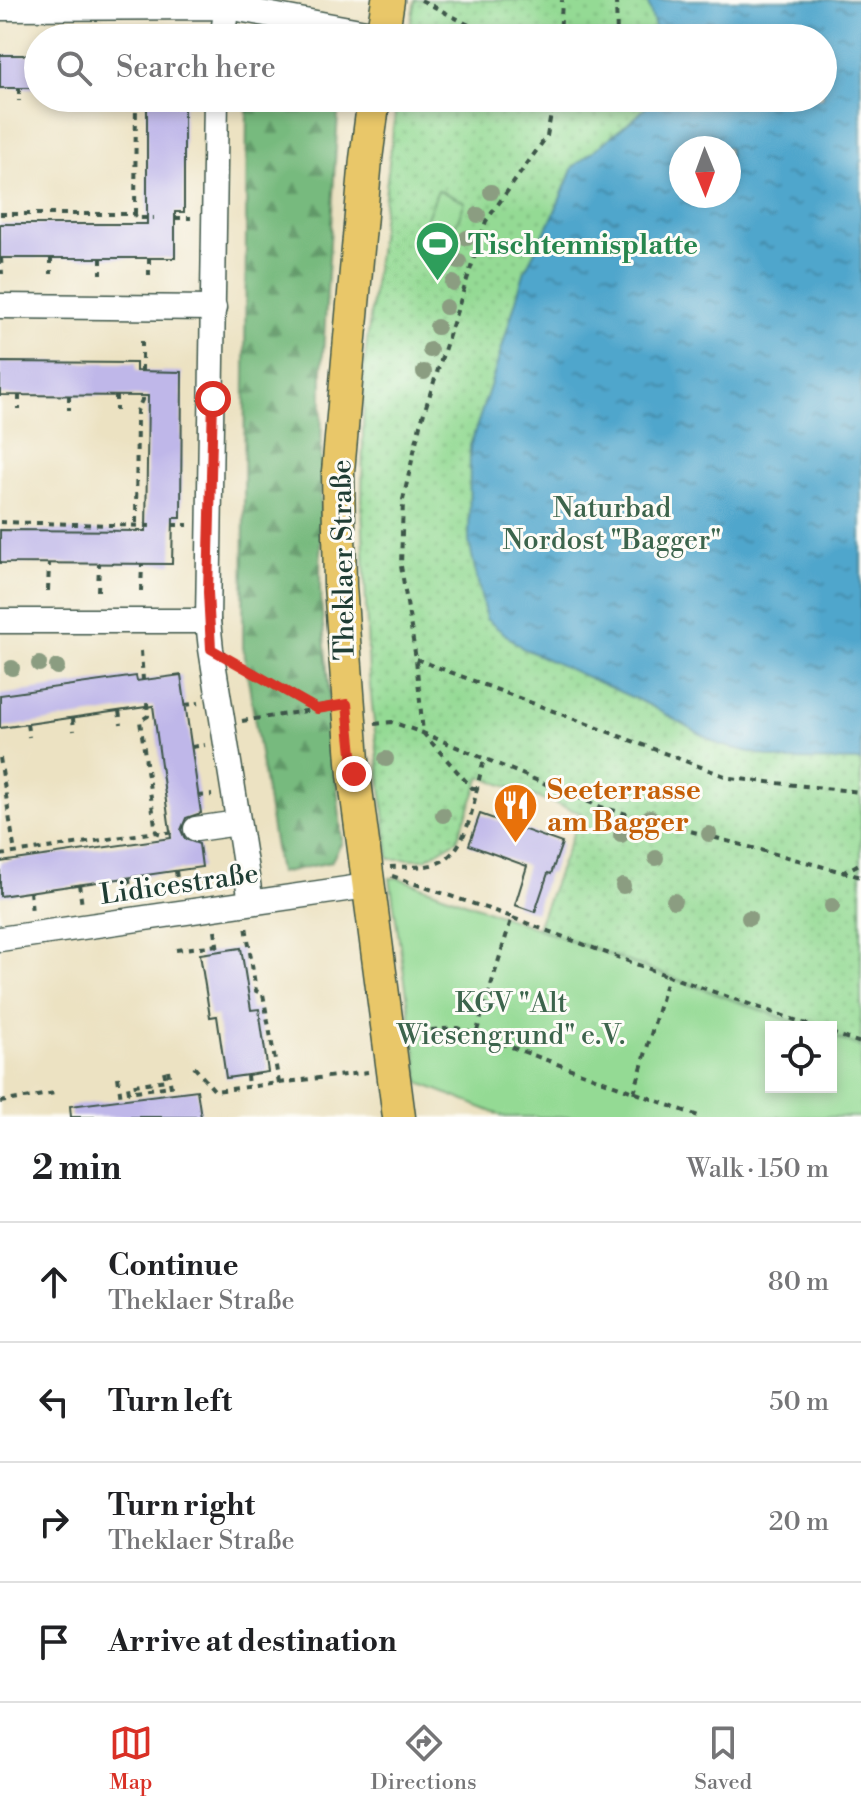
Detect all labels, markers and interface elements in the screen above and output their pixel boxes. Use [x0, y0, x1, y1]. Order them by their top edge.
search box [24, 24, 837, 112]
icon: search [52, 46, 96, 90]
text: Search here [116, 49, 276, 87]
north arrow [669, 136, 741, 208]
sports icon: Tischtennisplatte [413, 220, 461, 283]
place label: Tischtennisplatte [468, 228, 698, 263]
route start [195, 381, 231, 417]
street label: Theklaer Straße [324, 459, 363, 661]
park label: Naturbad Nordost "Bagger" [503, 491, 721, 558]
route end [336, 756, 372, 792]
place label: Seeterrasse am Bagger [547, 773, 701, 840]
restaurant icon: Seeterrasse am Bagger [492, 781, 540, 844]
street label: Lidicestraße [98, 856, 261, 913]
park label: KGV "Alt Wiesengrund" e.V. [396, 986, 625, 1053]
map controls [765, 1021, 837, 1093]
button: locate [765, 1021, 837, 1093]
text: 2 min [32, 1148, 121, 1190]
text: Walk · 150 m [687, 1153, 829, 1185]
text: Continue [108, 1247, 239, 1285]
icon: ahead [32, 1260, 76, 1304]
text: 80 m [768, 1266, 829, 1298]
text: Theklaer Straße [108, 1285, 295, 1317]
icon: left [32, 1380, 76, 1424]
text: Turn left [108, 1383, 232, 1421]
text: 50 m [769, 1386, 829, 1418]
text: Turn right [108, 1487, 255, 1525]
icon: right [32, 1500, 76, 1544]
text: 20 m [769, 1506, 829, 1538]
text: Theklaer Straße [108, 1525, 295, 1557]
icon: arrive [32, 1620, 76, 1664]
text: Arrive at destination [108, 1623, 397, 1661]
tab: Map [109, 1721, 153, 1796]
tab: Directions [371, 1721, 477, 1796]
tab: Saved [694, 1721, 752, 1796]

